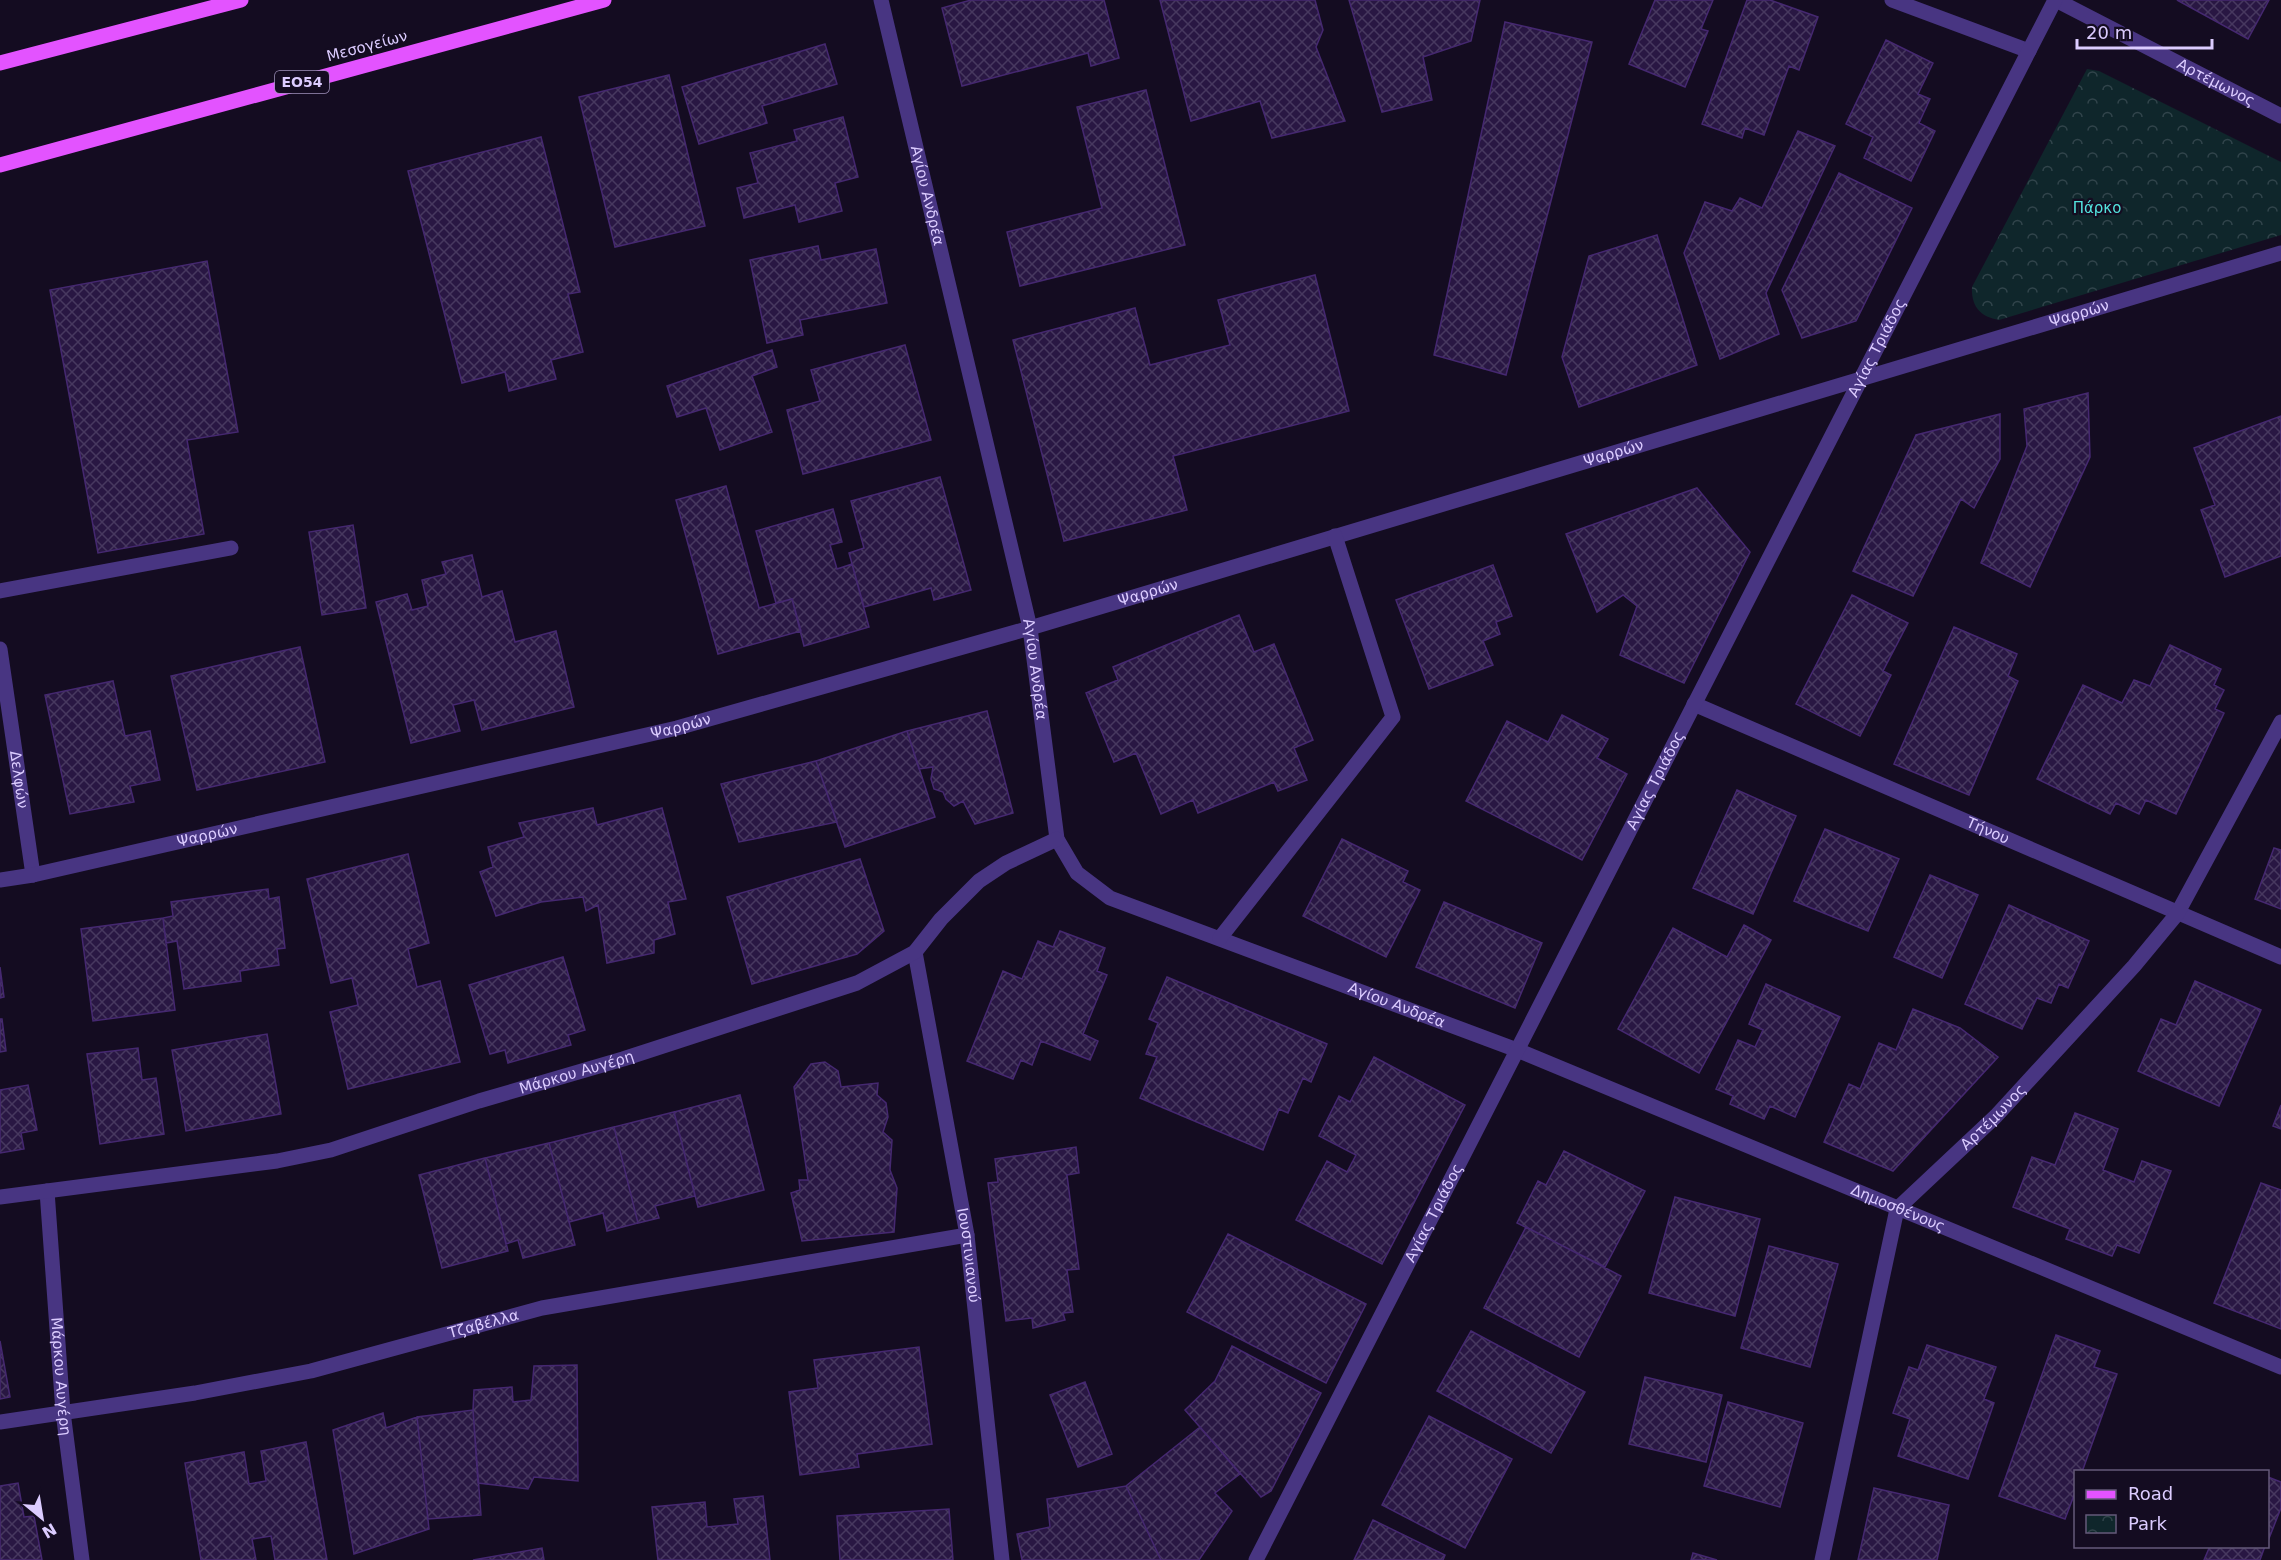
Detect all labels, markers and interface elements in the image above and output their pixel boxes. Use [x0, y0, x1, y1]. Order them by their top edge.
scale bar [2077, 12, 2212, 50]
text: 20 m [2086, 22, 2132, 43]
street label: Μεσογείων [325, 27, 409, 65]
street label: Αρτέμωνος [2174, 55, 2258, 110]
road number: ΕΟ54 [275, 71, 329, 93]
street label: Αγίου Ανδρέα [907, 144, 948, 248]
park label: Πάρκο [2073, 199, 2121, 217]
street label: Αγίας Τριάδος [1844, 295, 1910, 400]
street label: Ψαρρών [2047, 296, 2111, 331]
street label: Ψαρρών [1581, 436, 1646, 471]
street label: Ψαρρών [1116, 575, 1180, 610]
street label: Αγίου Ανδρέα [1019, 617, 1051, 721]
street label: Ψαρρών [649, 710, 713, 743]
street label: Αγίας Τριάδος [1623, 728, 1688, 833]
street label: Δελφών [6, 750, 32, 810]
street label: Τήνου [1963, 813, 2012, 848]
street label: Ψαρρών [175, 820, 239, 851]
street label: Αγίου Ανδρέα [1346, 979, 1448, 1031]
street label: Μάρκου Αυγέρη [517, 1047, 636, 1098]
street label: Αρτέμωνος [1957, 1080, 2030, 1154]
street label: Αγίας Τριάδος [1401, 1160, 1467, 1265]
street label: Δημοσθένους [1848, 1181, 1948, 1236]
street label: Ιουστινιανού [953, 1206, 983, 1304]
street label: Τζαβέλλα [445, 1306, 521, 1342]
street label: Μάρκου Αυγέρη [47, 1317, 75, 1437]
legend [2074, 1470, 2269, 1548]
text: Road [2128, 1483, 2173, 1504]
north arrow [12, 1488, 72, 1548]
text: Park [2128, 1513, 2167, 1534]
text: N [39, 1519, 60, 1542]

